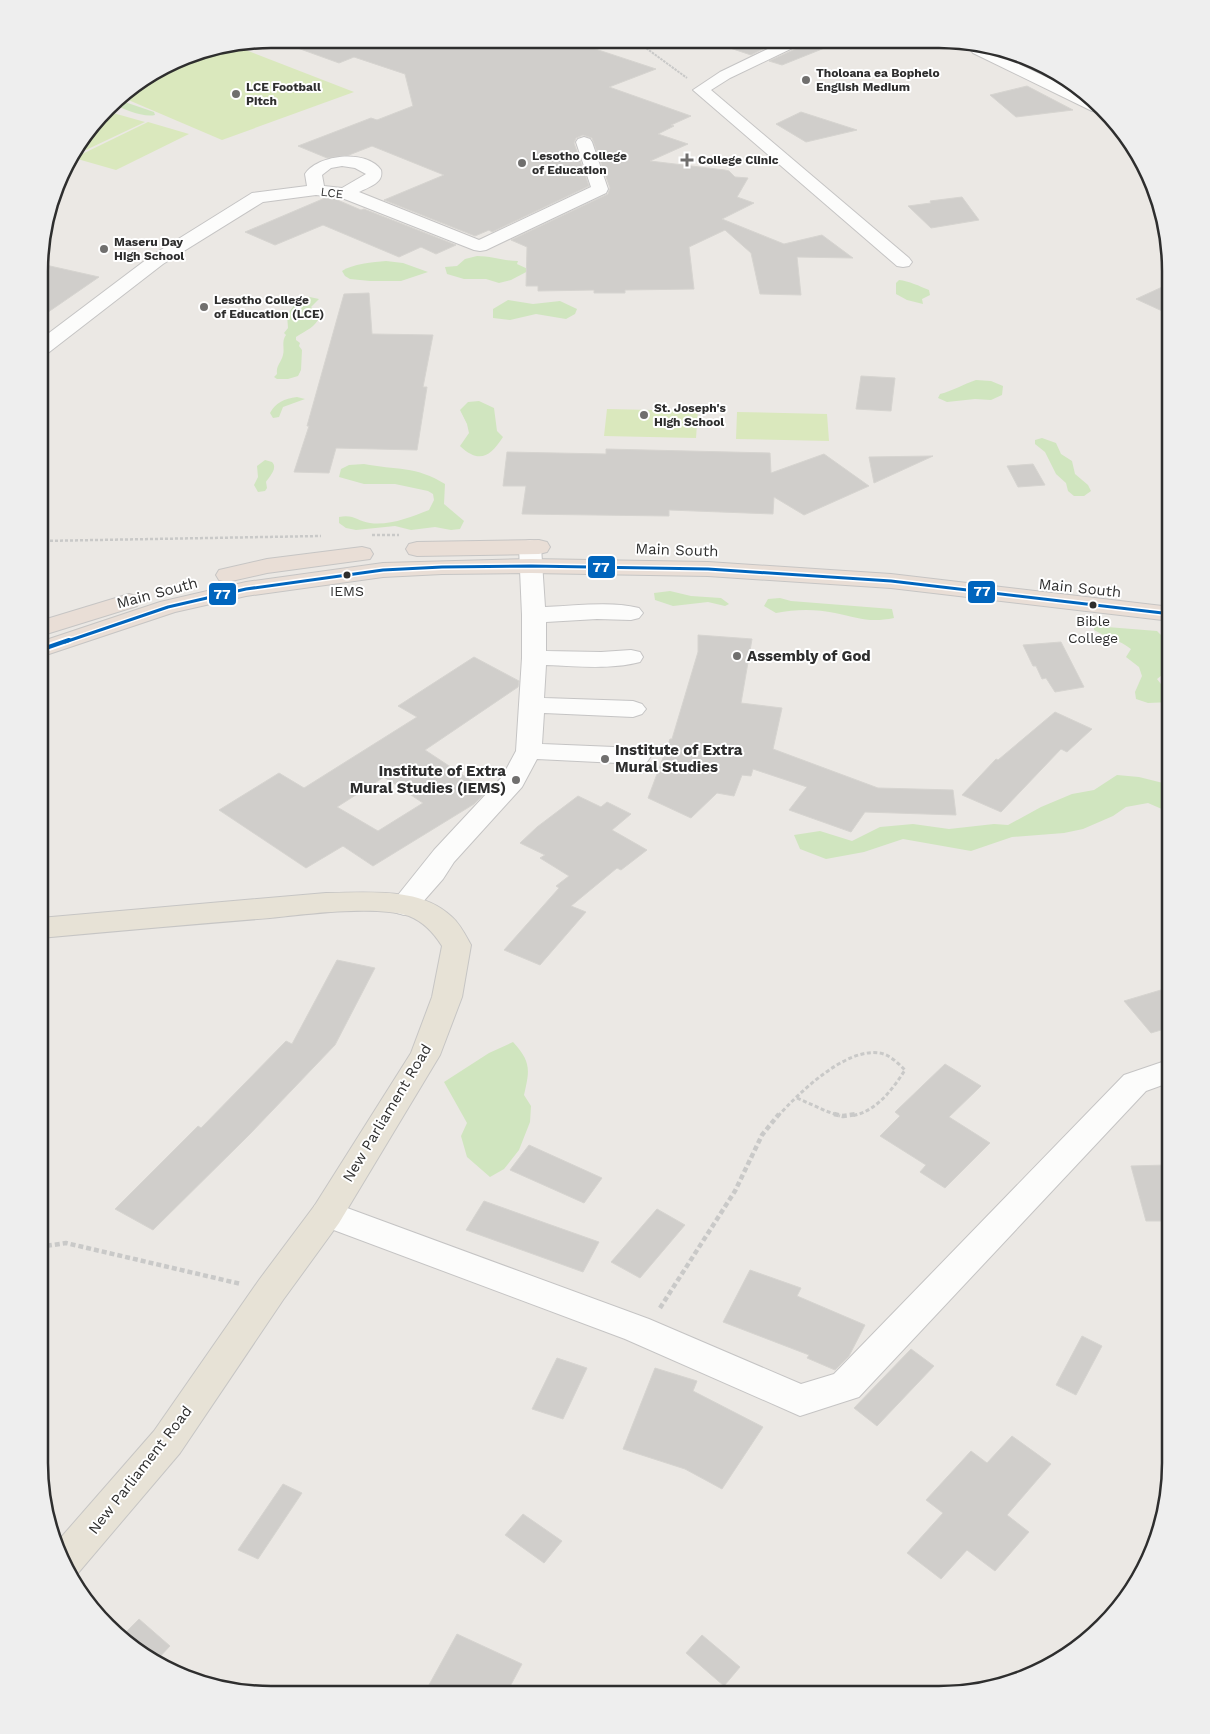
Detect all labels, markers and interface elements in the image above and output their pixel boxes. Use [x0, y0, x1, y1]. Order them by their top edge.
place label: Tholoana ea Bophelo English Medium [816, 66, 940, 94]
marker: Tholoana ea Bophelo English Medium [800, 74, 812, 86]
place label: LCE Football Pitch [246, 80, 321, 108]
marker: LCE Football Pitch [230, 88, 242, 100]
place label: Lesotho College of Education [532, 149, 627, 177]
marker: College Clinic [680, 153, 694, 167]
place label: College Clinic [698, 153, 779, 167]
marker: Lesotho College of Education [516, 157, 528, 169]
street label: LCE [320, 185, 344, 201]
place label: Maseru Day High School [114, 235, 184, 263]
marker: Maseru Day High School [98, 243, 110, 255]
place label: Lesotho College of Education (LCE) [214, 293, 324, 321]
marker: Lesotho College of Education (LCE) [198, 301, 210, 313]
place label: St. Joseph's High School [654, 401, 726, 429]
marker: St. Joseph's High School [638, 409, 650, 421]
street label: Main South [635, 540, 719, 560]
line badge: 77 [587, 555, 616, 579]
text: 77 [592, 559, 610, 575]
marker: IEMS [342, 570, 352, 580]
street label: Main South [115, 574, 199, 612]
street label: Main South [1038, 575, 1122, 601]
line badge: 77 [967, 580, 996, 604]
line badge: 77 [208, 582, 237, 606]
place label: IEMS [330, 583, 364, 599]
text: 77 [973, 583, 991, 599]
text: 77 [213, 586, 231, 602]
marker: Bible College [1088, 600, 1098, 610]
place label: Bible College [1068, 613, 1118, 646]
place label: Assembly of God [747, 647, 871, 665]
marker: Assembly of God [731, 650, 743, 662]
place label: Institute of Extra Mural Studies [615, 741, 743, 776]
marker: Institute of Extra Mural Studies [599, 753, 611, 765]
place label: Institute of Extra Mural Studies (IEMS) [350, 762, 506, 797]
marker: Institute of Extra Mural Studies (IEMS) [510, 774, 522, 786]
street label: New Parliament Road [339, 1041, 435, 1185]
street label: New Parliament Road [84, 1402, 196, 1538]

